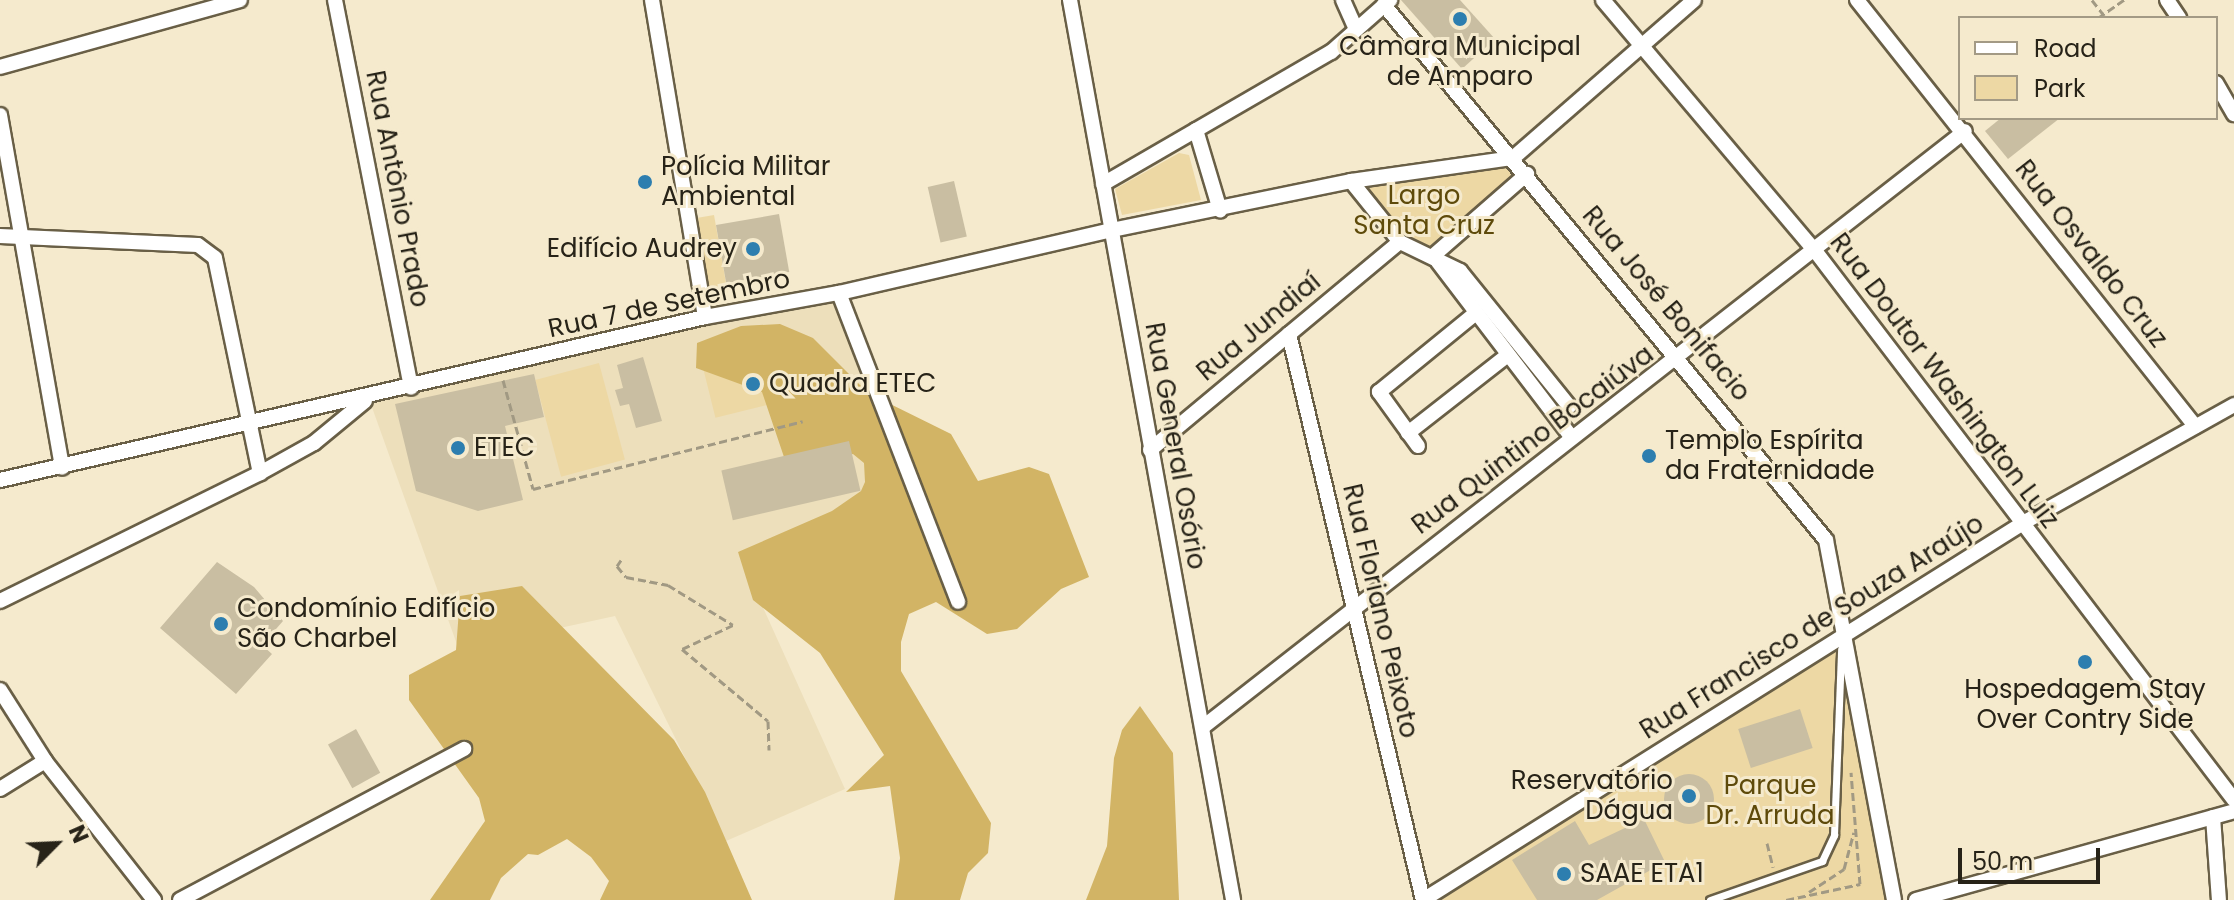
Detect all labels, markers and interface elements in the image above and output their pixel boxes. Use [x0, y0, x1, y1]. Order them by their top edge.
marker: Câmara Municipal de Amparo [1451, 10, 1469, 28]
legend [1958, 16, 2218, 120]
place label: Câmara Municipal de Amparo [1339, 31, 1581, 92]
text: Road [2034, 32, 2096, 65]
street label: Rua Antônio Prado [359, 68, 435, 310]
text: Park [2034, 72, 2085, 105]
place label: Polícia Militar Ambiental [661, 151, 830, 212]
street label: Rua Osvaldo Cruz [2008, 154, 2174, 354]
marker: Polícia Militar Ambiental [636, 173, 654, 191]
park label: Largo Santa Cruz [1353, 180, 1495, 242]
street label: Rua José Bonifacio [1575, 200, 1757, 408]
street label: Rua Doutor Washington Luiz [1823, 227, 2065, 535]
place label: Edifício Audrey [547, 233, 737, 265]
marker: Edifício Audrey [744, 240, 762, 258]
street label: Rua 7 de Setembro [545, 263, 793, 345]
street label: Rua Jundiaí [1191, 266, 1327, 388]
street label: Rua General Osório [1138, 320, 1212, 572]
street label: Rua Quintino Bocaiúva [1406, 339, 1660, 541]
place label: Quadra ETEC [769, 368, 936, 400]
marker: Quadra ETEC [744, 375, 762, 393]
place label: Templo Espírita da Fraternidade [1665, 425, 1875, 486]
place label: ETEC [474, 432, 535, 464]
marker: ETEC [449, 439, 467, 457]
marker: Templo Espírita da Fraternidade [1640, 447, 1658, 465]
street label: Rua Floriano Peixoto [1336, 481, 1424, 741]
street label: Rua Francisco de Souza Araújo [1634, 508, 1990, 746]
place label: Condomínio Edifício São Charbel [237, 593, 495, 654]
marker: Condomínio Edifício São Charbel [212, 615, 230, 633]
marker: Hospedagem Stay Over Contry Side [2076, 653, 2094, 671]
place label: Hospedagem Stay Over Contry Side [1964, 674, 2206, 736]
place label: Reservatório Dágua [1511, 765, 1673, 826]
park label: Parque Dr. Arruda [1705, 770, 1835, 832]
marker: Reservatório Dágua [1680, 787, 1698, 805]
north arrow [16, 804, 96, 884]
text: N [61, 820, 96, 848]
scale bar [1962, 832, 2104, 882]
text: 50 m [1972, 845, 2033, 878]
place label: SAAE ETA1 [1580, 858, 1704, 890]
marker: SAAE ETA1 [1555, 865, 1573, 883]

